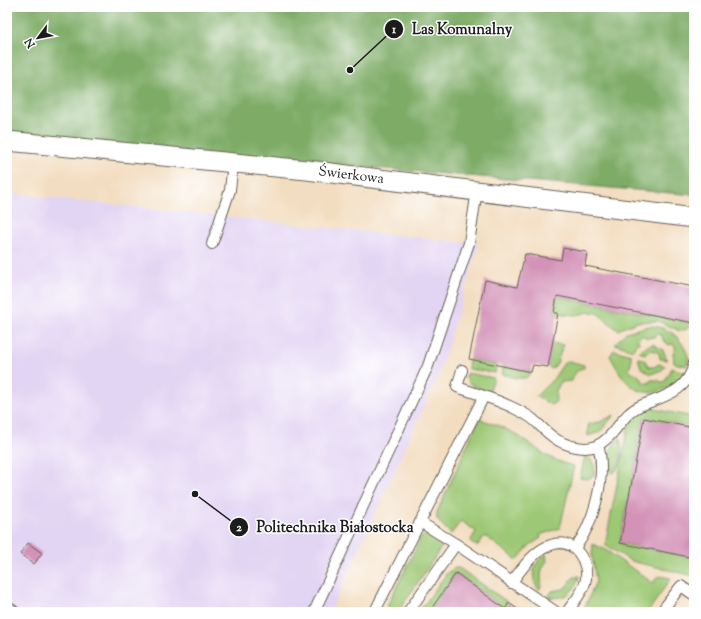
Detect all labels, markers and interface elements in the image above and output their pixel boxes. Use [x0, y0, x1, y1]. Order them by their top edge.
callout: Las Komunalny [384, 16, 520, 43]
north arrow [18, 18, 58, 58]
text: Las Komunalny [412, 20, 513, 41]
text: 1 [391, 21, 397, 39]
text: N [21, 35, 40, 52]
street label: Świerkowa [317, 162, 385, 190]
callout: Politechnika Białostocka [229, 513, 422, 540]
text: Politechnika Białostocka [256, 518, 414, 539]
text: 2 [236, 519, 242, 537]

